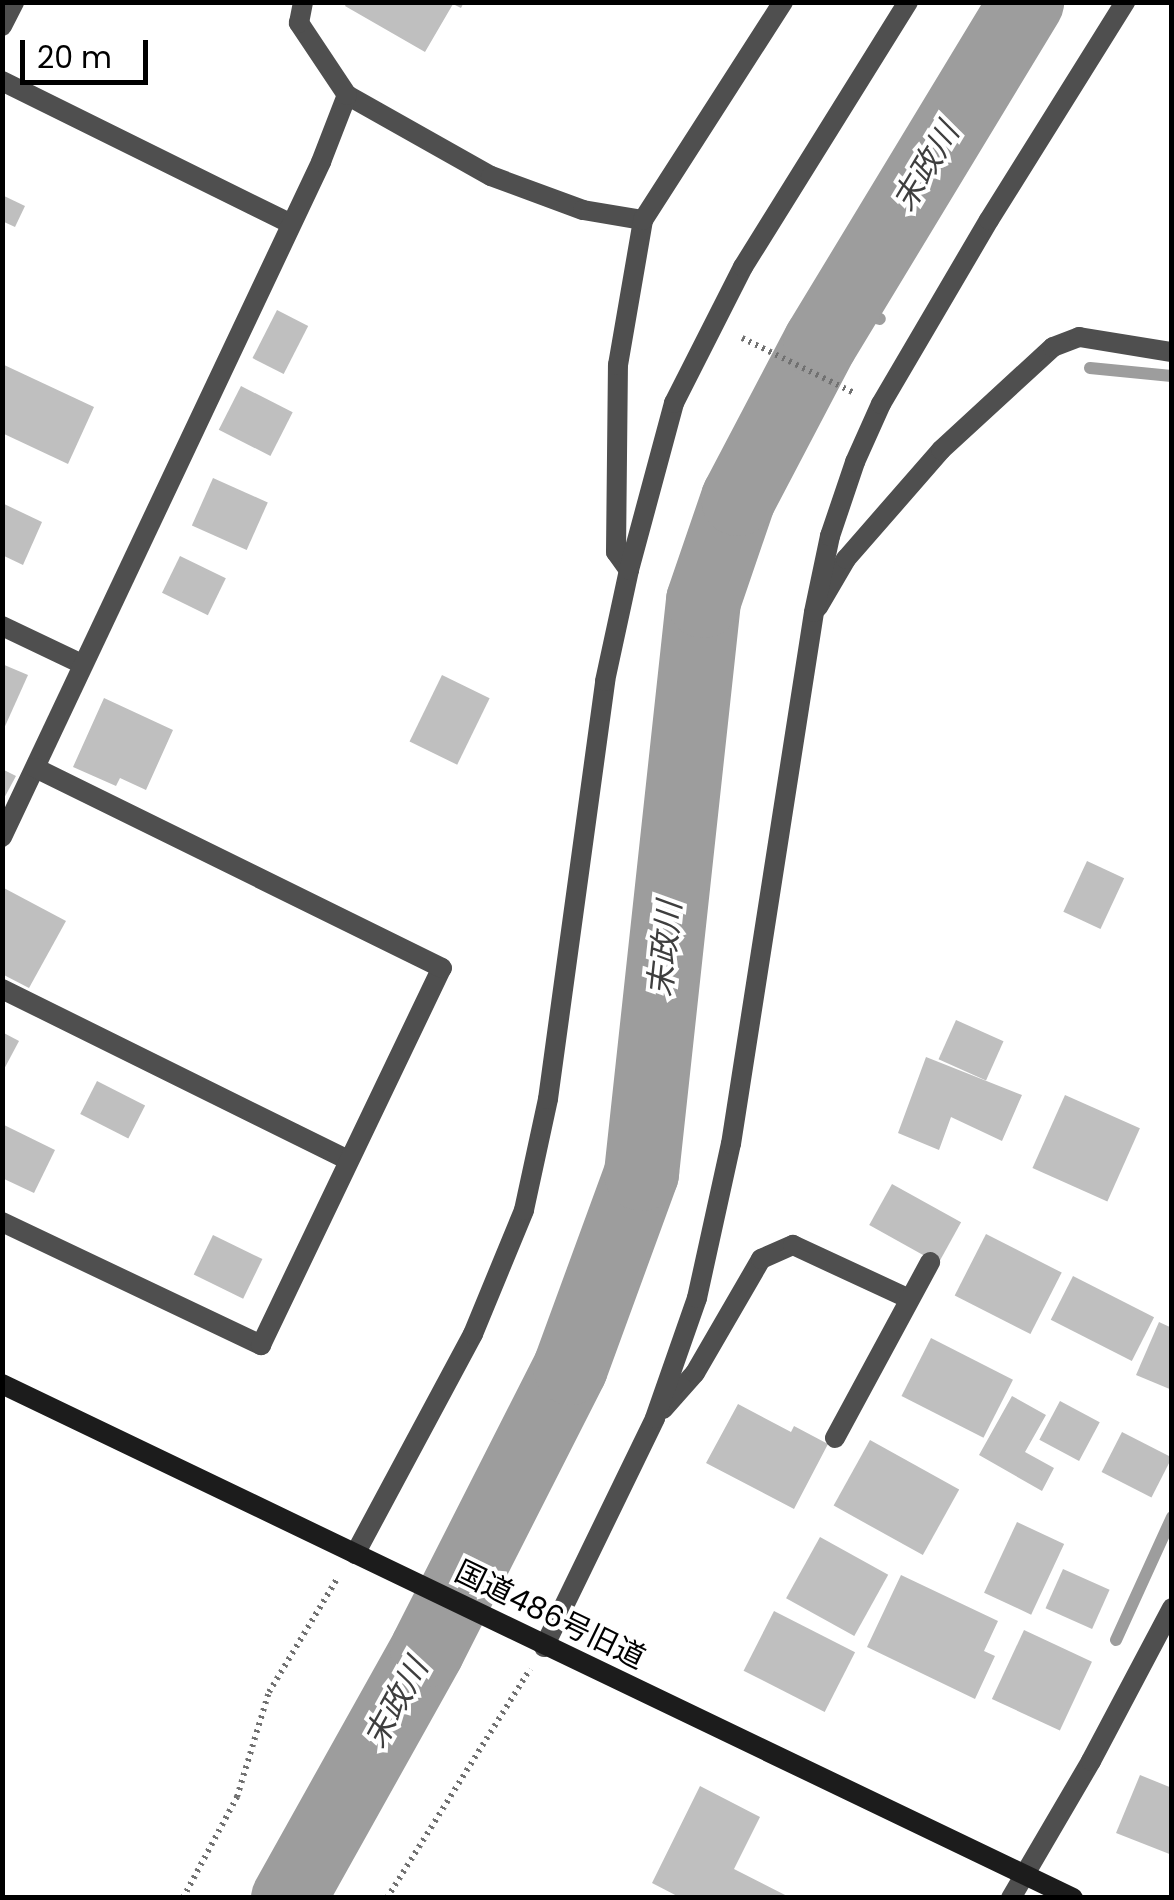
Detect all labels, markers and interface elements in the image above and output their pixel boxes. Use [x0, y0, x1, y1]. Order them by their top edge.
scale bar [25, 20, 152, 82]
text: 20 m [37, 36, 112, 79]
water label: 末政川 [885, 116, 967, 218]
water label: 末政川 [641, 899, 689, 999]
street label: 国道486号旧道 [449, 1553, 651, 1677]
water label: 末政川 [356, 1652, 436, 1754]

